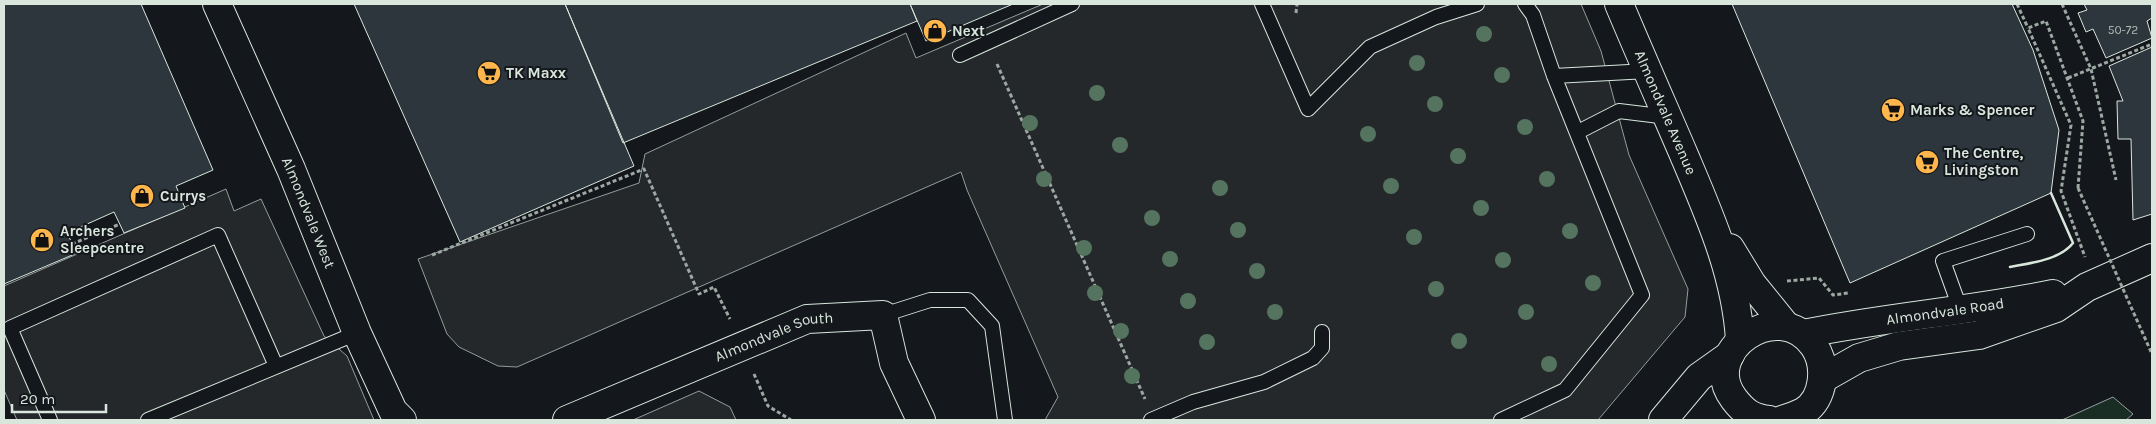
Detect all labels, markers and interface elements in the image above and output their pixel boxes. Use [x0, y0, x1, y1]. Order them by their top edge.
shop icon: Next [922, 18, 948, 44]
place label: Next [952, 22, 985, 40]
house number: 50-72 [2108, 23, 2138, 37]
street label: Almondvale Avenue [1631, 47, 1700, 177]
supermarket icon: TK Maxx [476, 60, 502, 86]
place label: TK Maxx [506, 64, 567, 82]
supermarket icon: Marks & Spencer [1880, 97, 1906, 123]
place label: Marks & Spencer [1910, 101, 2035, 119]
place label: The Centre, Livingston [1944, 144, 2024, 179]
supermarket icon: The Centre, Livingston [1914, 149, 1940, 175]
street label: Almondvale West [278, 154, 339, 271]
shop icon: Currys [129, 183, 155, 209]
place label: Currys [160, 187, 206, 205]
place label: Archers Sleepcentre [60, 222, 144, 257]
shop icon: Archers Sleepcentre [29, 227, 55, 253]
street label: Almondvale Road [1885, 294, 2005, 329]
street label: Almondvale South [712, 309, 834, 366]
scale bar [12, 382, 106, 414]
text: 20 m [20, 390, 55, 408]

